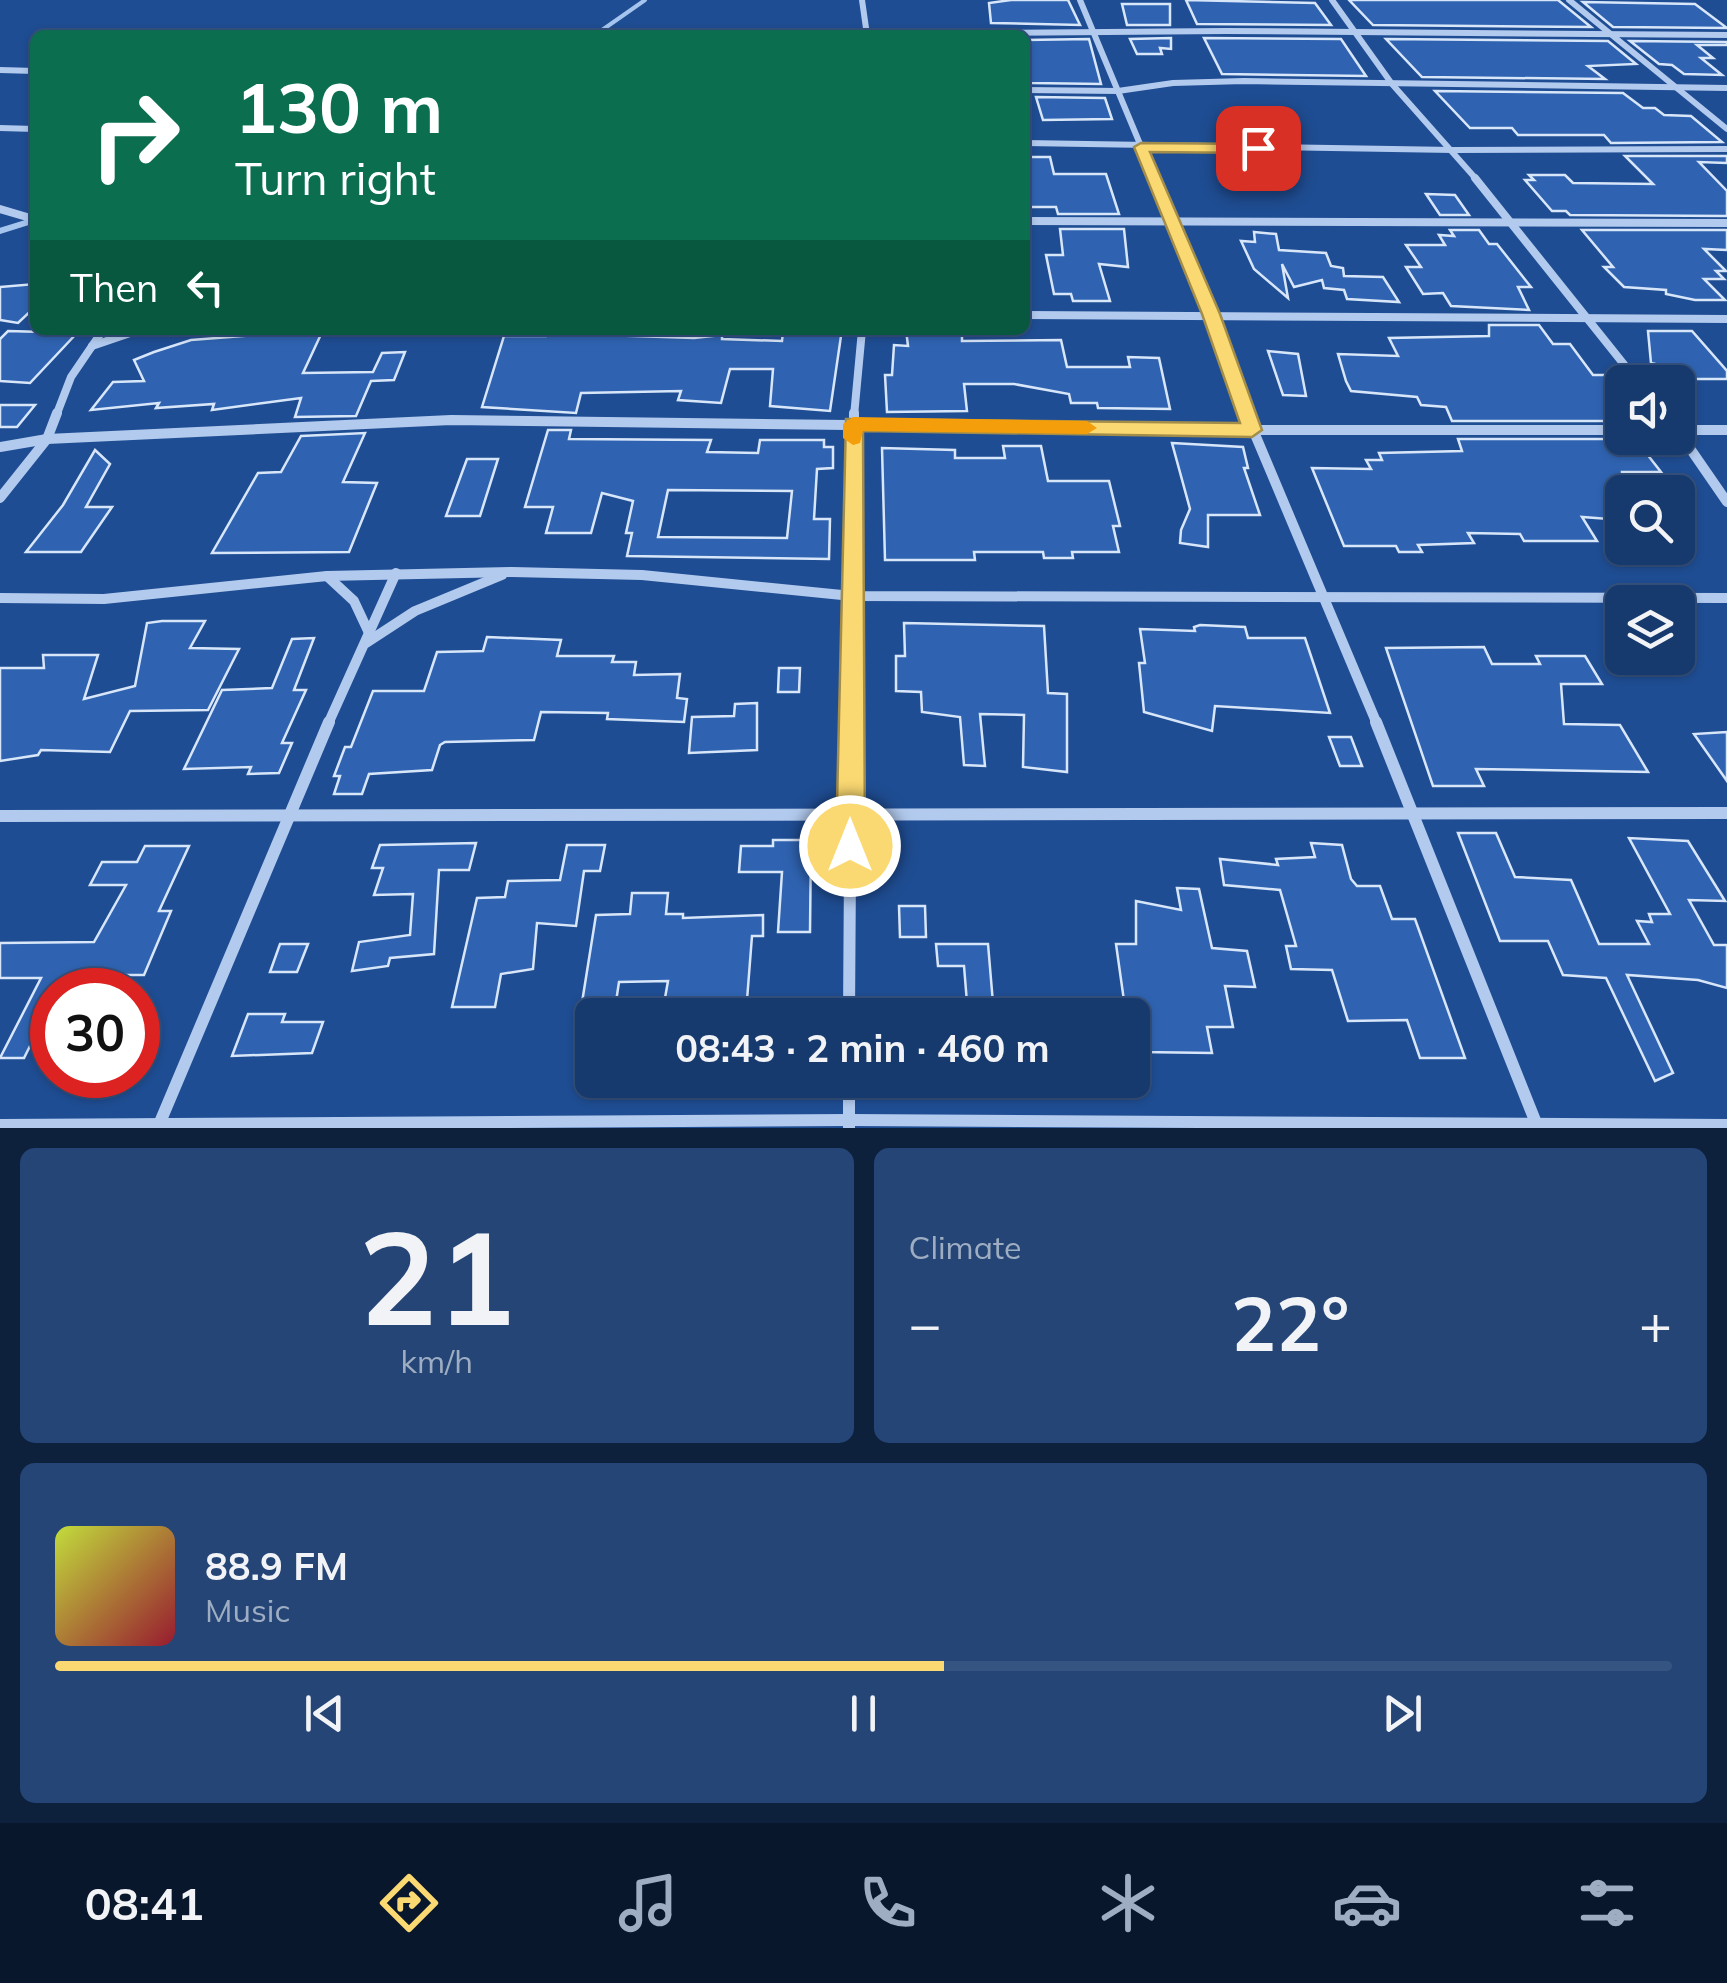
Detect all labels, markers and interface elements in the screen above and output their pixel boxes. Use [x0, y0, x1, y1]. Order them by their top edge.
text: 130 m [235, 63, 443, 151]
icon: right [70, 70, 200, 200]
pin [1216, 106, 1301, 191]
icon: arrive [1231, 121, 1286, 176]
text: Turn right [235, 150, 436, 206]
icon: left [178, 260, 233, 315]
text: Then [70, 264, 158, 312]
map controls [1605, 365, 1695, 675]
button: sound [1605, 365, 1695, 455]
button: search [1605, 475, 1695, 565]
button: layers [1605, 585, 1695, 675]
position arrow [798, 794, 902, 898]
speed limit sign: 30 [30, 968, 160, 1098]
text: 08:43 · 2 min · 460 m [675, 1024, 1050, 1072]
text: 21 [359, 1194, 515, 1358]
text: Climate [909, 1227, 1021, 1267]
text: 22° [1231, 1276, 1349, 1370]
text: − [909, 1289, 942, 1358]
text: + [1639, 1289, 1672, 1358]
text: km/h [401, 1341, 473, 1381]
text: 88.9 FM [205, 1542, 348, 1590]
text: Music [205, 1590, 290, 1630]
icon: previous [297, 1686, 352, 1741]
icon: pause [836, 1686, 891, 1741]
icon: next [1375, 1686, 1430, 1741]
icon: directions [374, 1868, 444, 1938]
icon: music [613, 1868, 683, 1938]
icon: phone [853, 1868, 923, 1938]
icon: climate [1093, 1868, 1163, 1938]
icon: car [1332, 1868, 1402, 1938]
icon: filters [1572, 1868, 1642, 1938]
text: 08:41 [85, 1875, 204, 1931]

